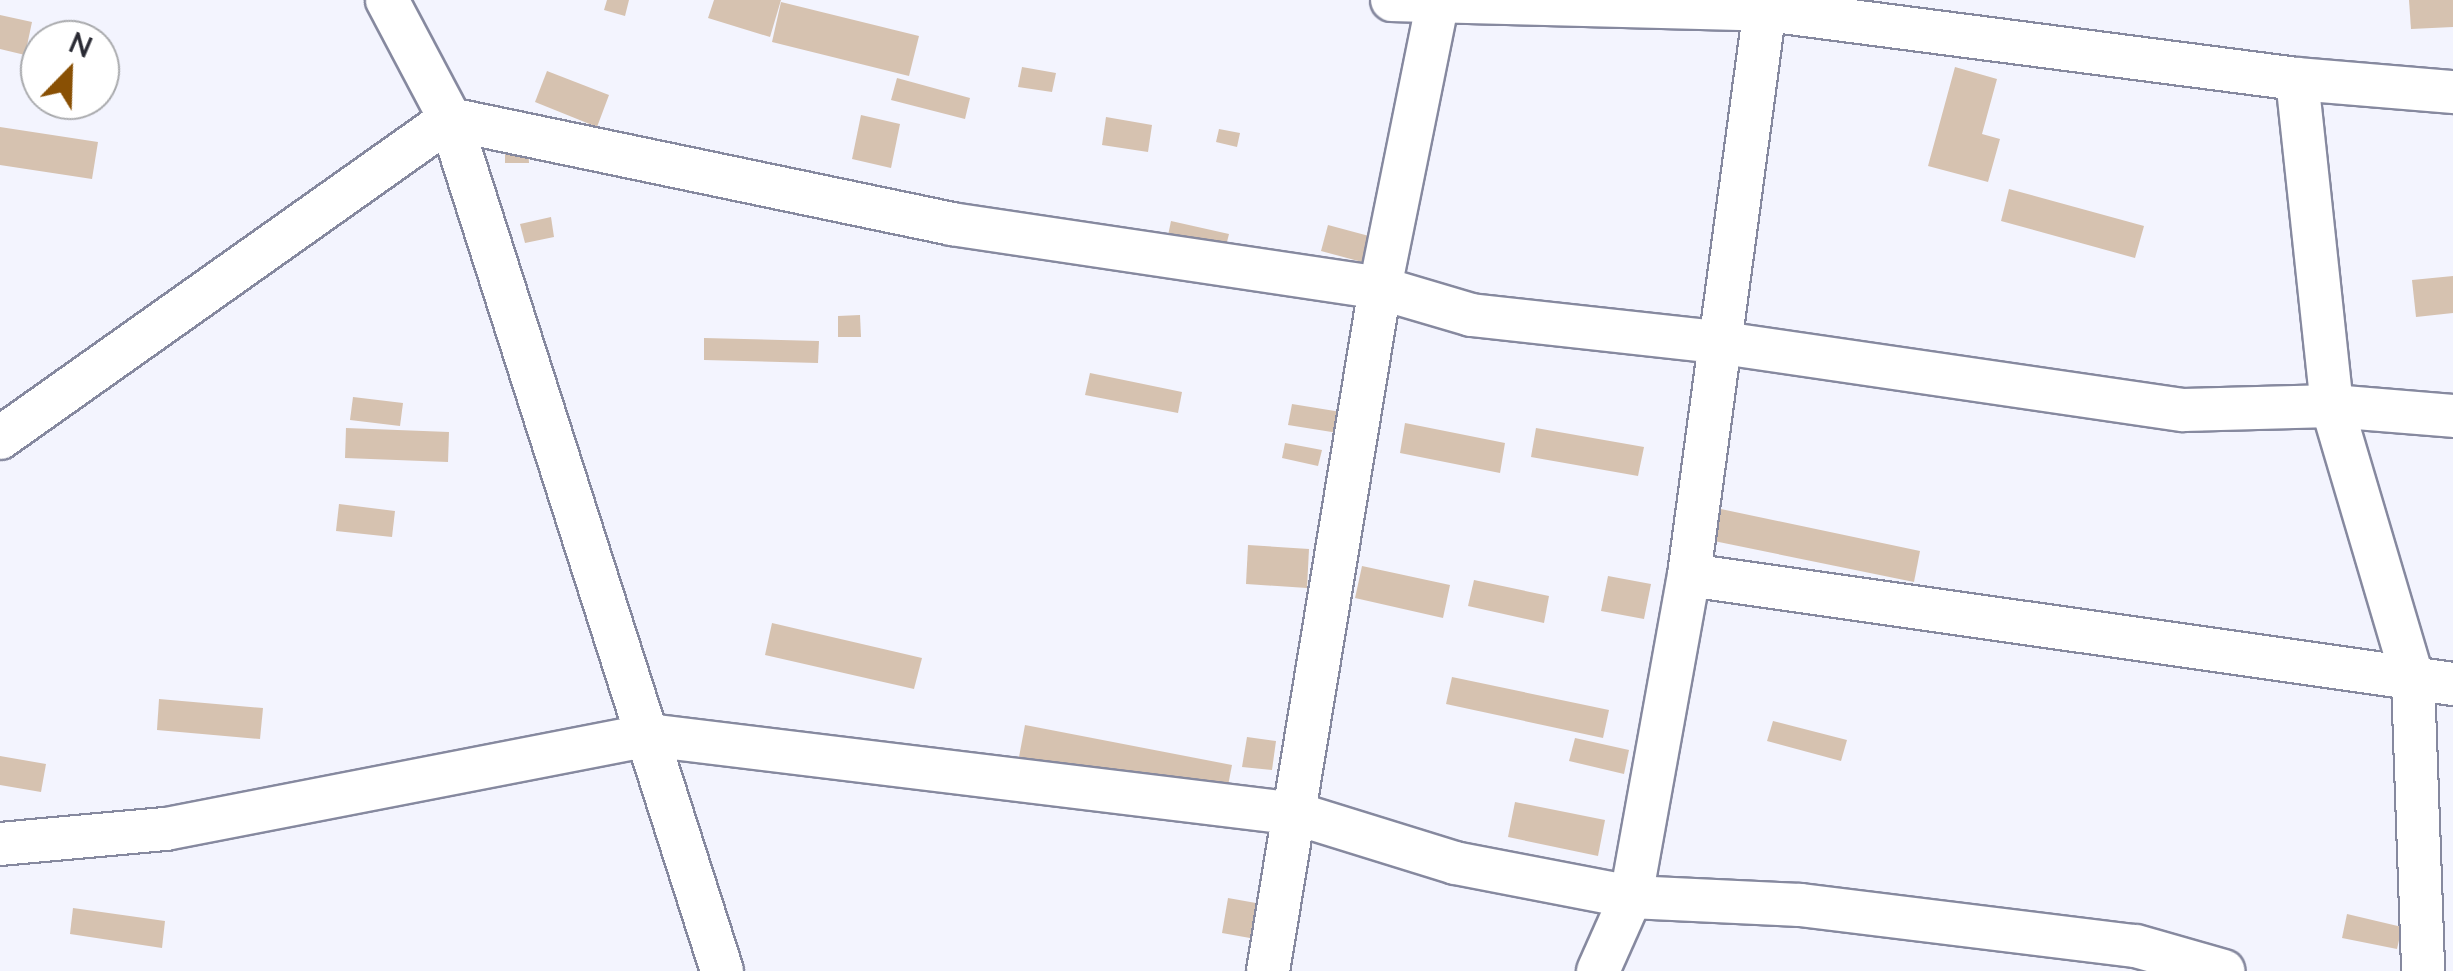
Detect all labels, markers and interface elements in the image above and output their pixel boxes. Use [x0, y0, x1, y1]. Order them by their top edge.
north arrow [20, 20, 120, 120]
text: N [64, 24, 98, 64]

